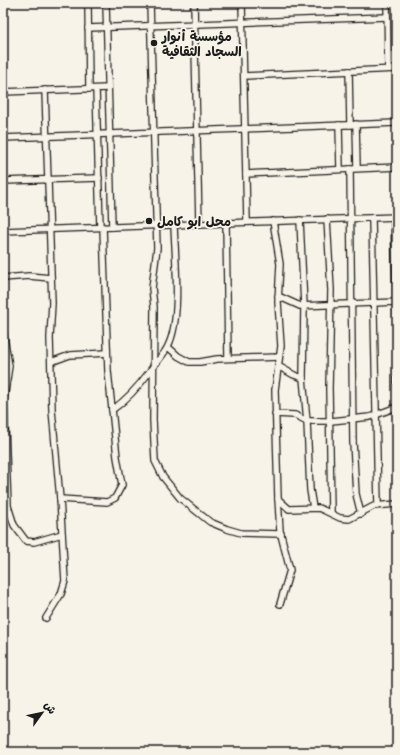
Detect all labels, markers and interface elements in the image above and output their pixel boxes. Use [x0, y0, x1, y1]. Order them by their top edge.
place label: مؤسسة أنوار السجاد الثقافية [161, 28, 242, 60]
marker: مؤسسة أنوار السجاد الثقافية [149, 38, 159, 48]
place label: محل ابو كامل [157, 214, 231, 230]
marker: محل ابو كامل [144, 216, 154, 226]
north arrow [22, 693, 62, 733]
text: ش [41, 699, 59, 716]

